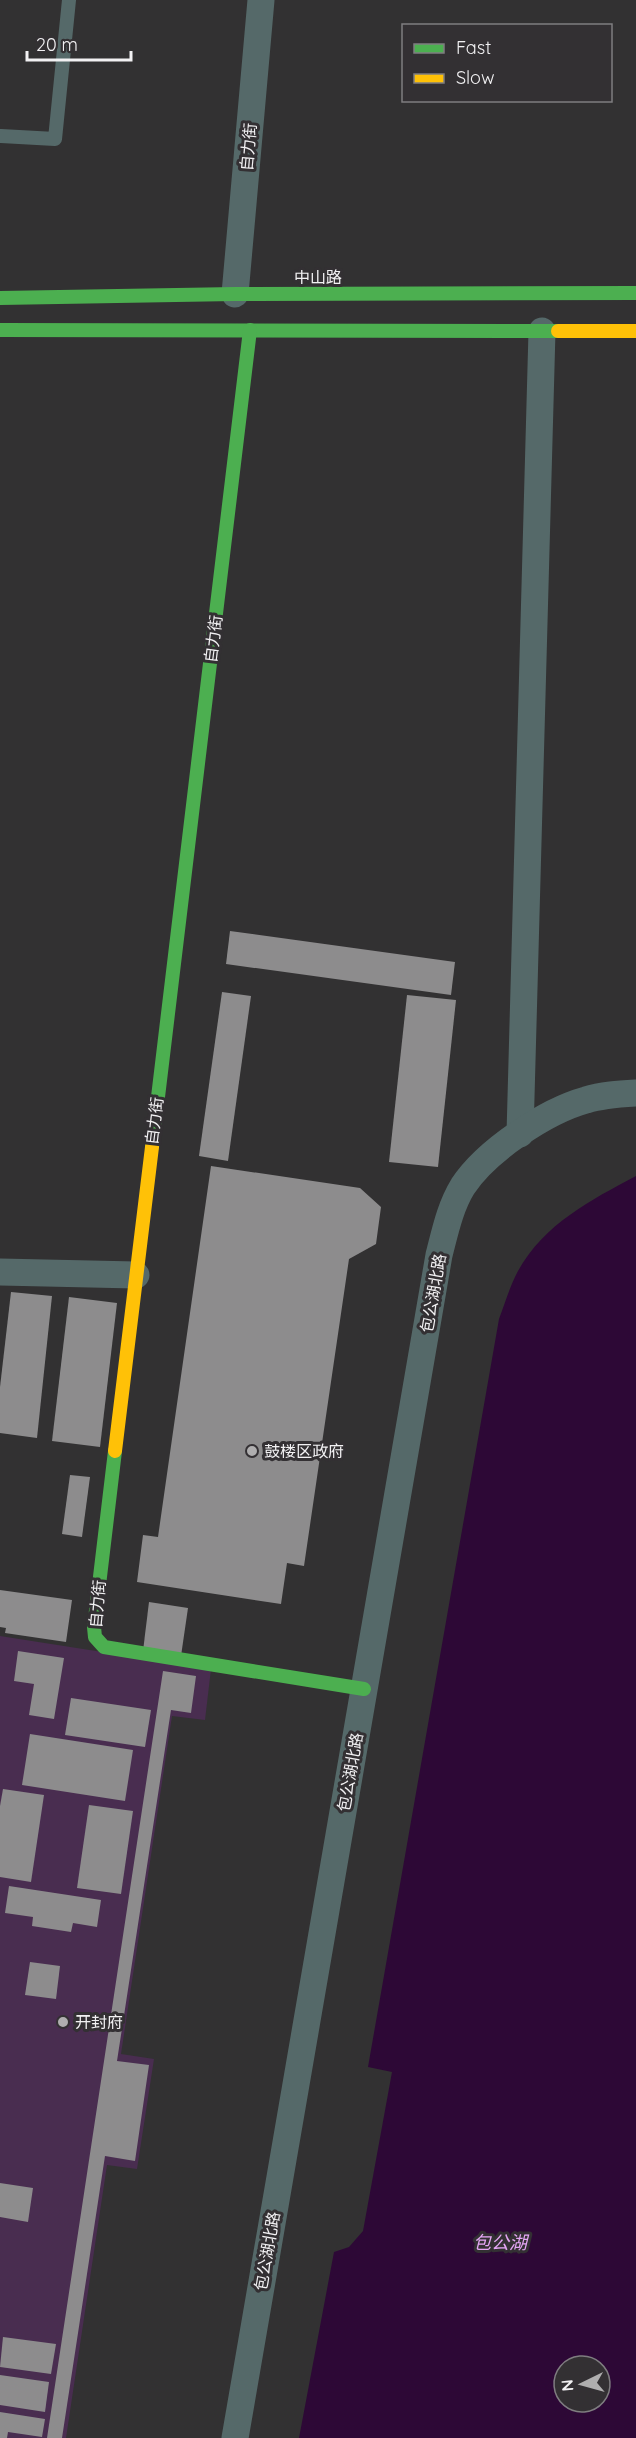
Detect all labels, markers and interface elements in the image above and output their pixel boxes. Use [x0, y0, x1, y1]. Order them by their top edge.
scale bar [27, 24, 130, 62]
legend [402, 24, 612, 102]
text: 20 m [36, 33, 78, 56]
text: Fast [456, 36, 491, 59]
text: Slow [456, 66, 494, 89]
street label: 自力街 [236, 122, 260, 172]
street label: 中山路 [294, 267, 342, 287]
street label: 自力街 [200, 614, 226, 664]
street label: 自力街 [141, 1096, 167, 1146]
street label: 包公湖北路 [416, 1252, 450, 1334]
place label: 鼓楼区政府 [264, 1441, 344, 1461]
marker: 鼓楼区政府 [245, 1444, 259, 1458]
street label: 自力街 [85, 1579, 109, 1629]
street label: 包公湖北路 [333, 1731, 367, 1813]
place label: 开封府 [75, 2012, 123, 2032]
marker: 开封府 [56, 2015, 70, 2029]
street label: 包公湖北路 [250, 2210, 284, 2292]
water label: 包公湖 [473, 2231, 530, 2254]
north arrow [552, 2354, 612, 2414]
text: N [557, 2379, 578, 2392]

